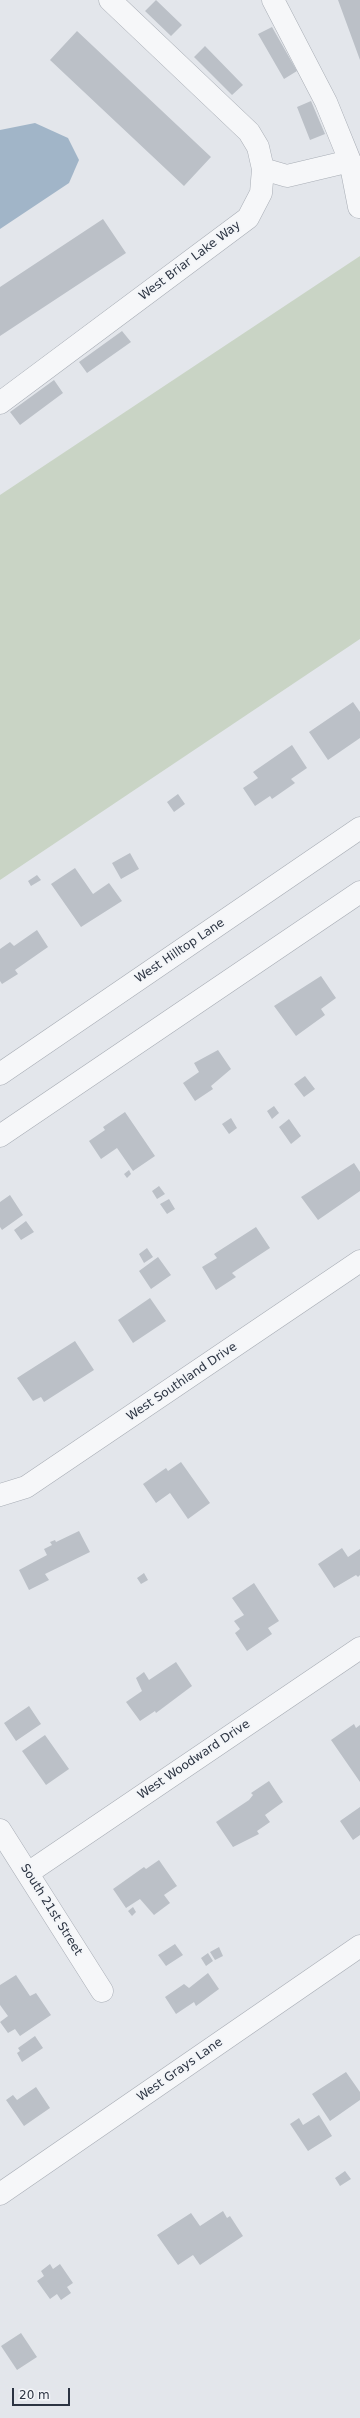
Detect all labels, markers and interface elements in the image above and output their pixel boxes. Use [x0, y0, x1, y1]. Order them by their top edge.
street label: West Briar Lake Way [136, 218, 244, 304]
street label: West Hilltop Lane [133, 916, 227, 986]
street label: West Southland Drive [124, 1340, 240, 1424]
street label: West Woodward Drive [135, 1717, 253, 1803]
street label: South 21st Street [17, 1862, 85, 1958]
street label: West Grays Lane [134, 2035, 226, 2105]
scale bar [14, 2380, 72, 2406]
text: 20 m [19, 2388, 50, 2402]

